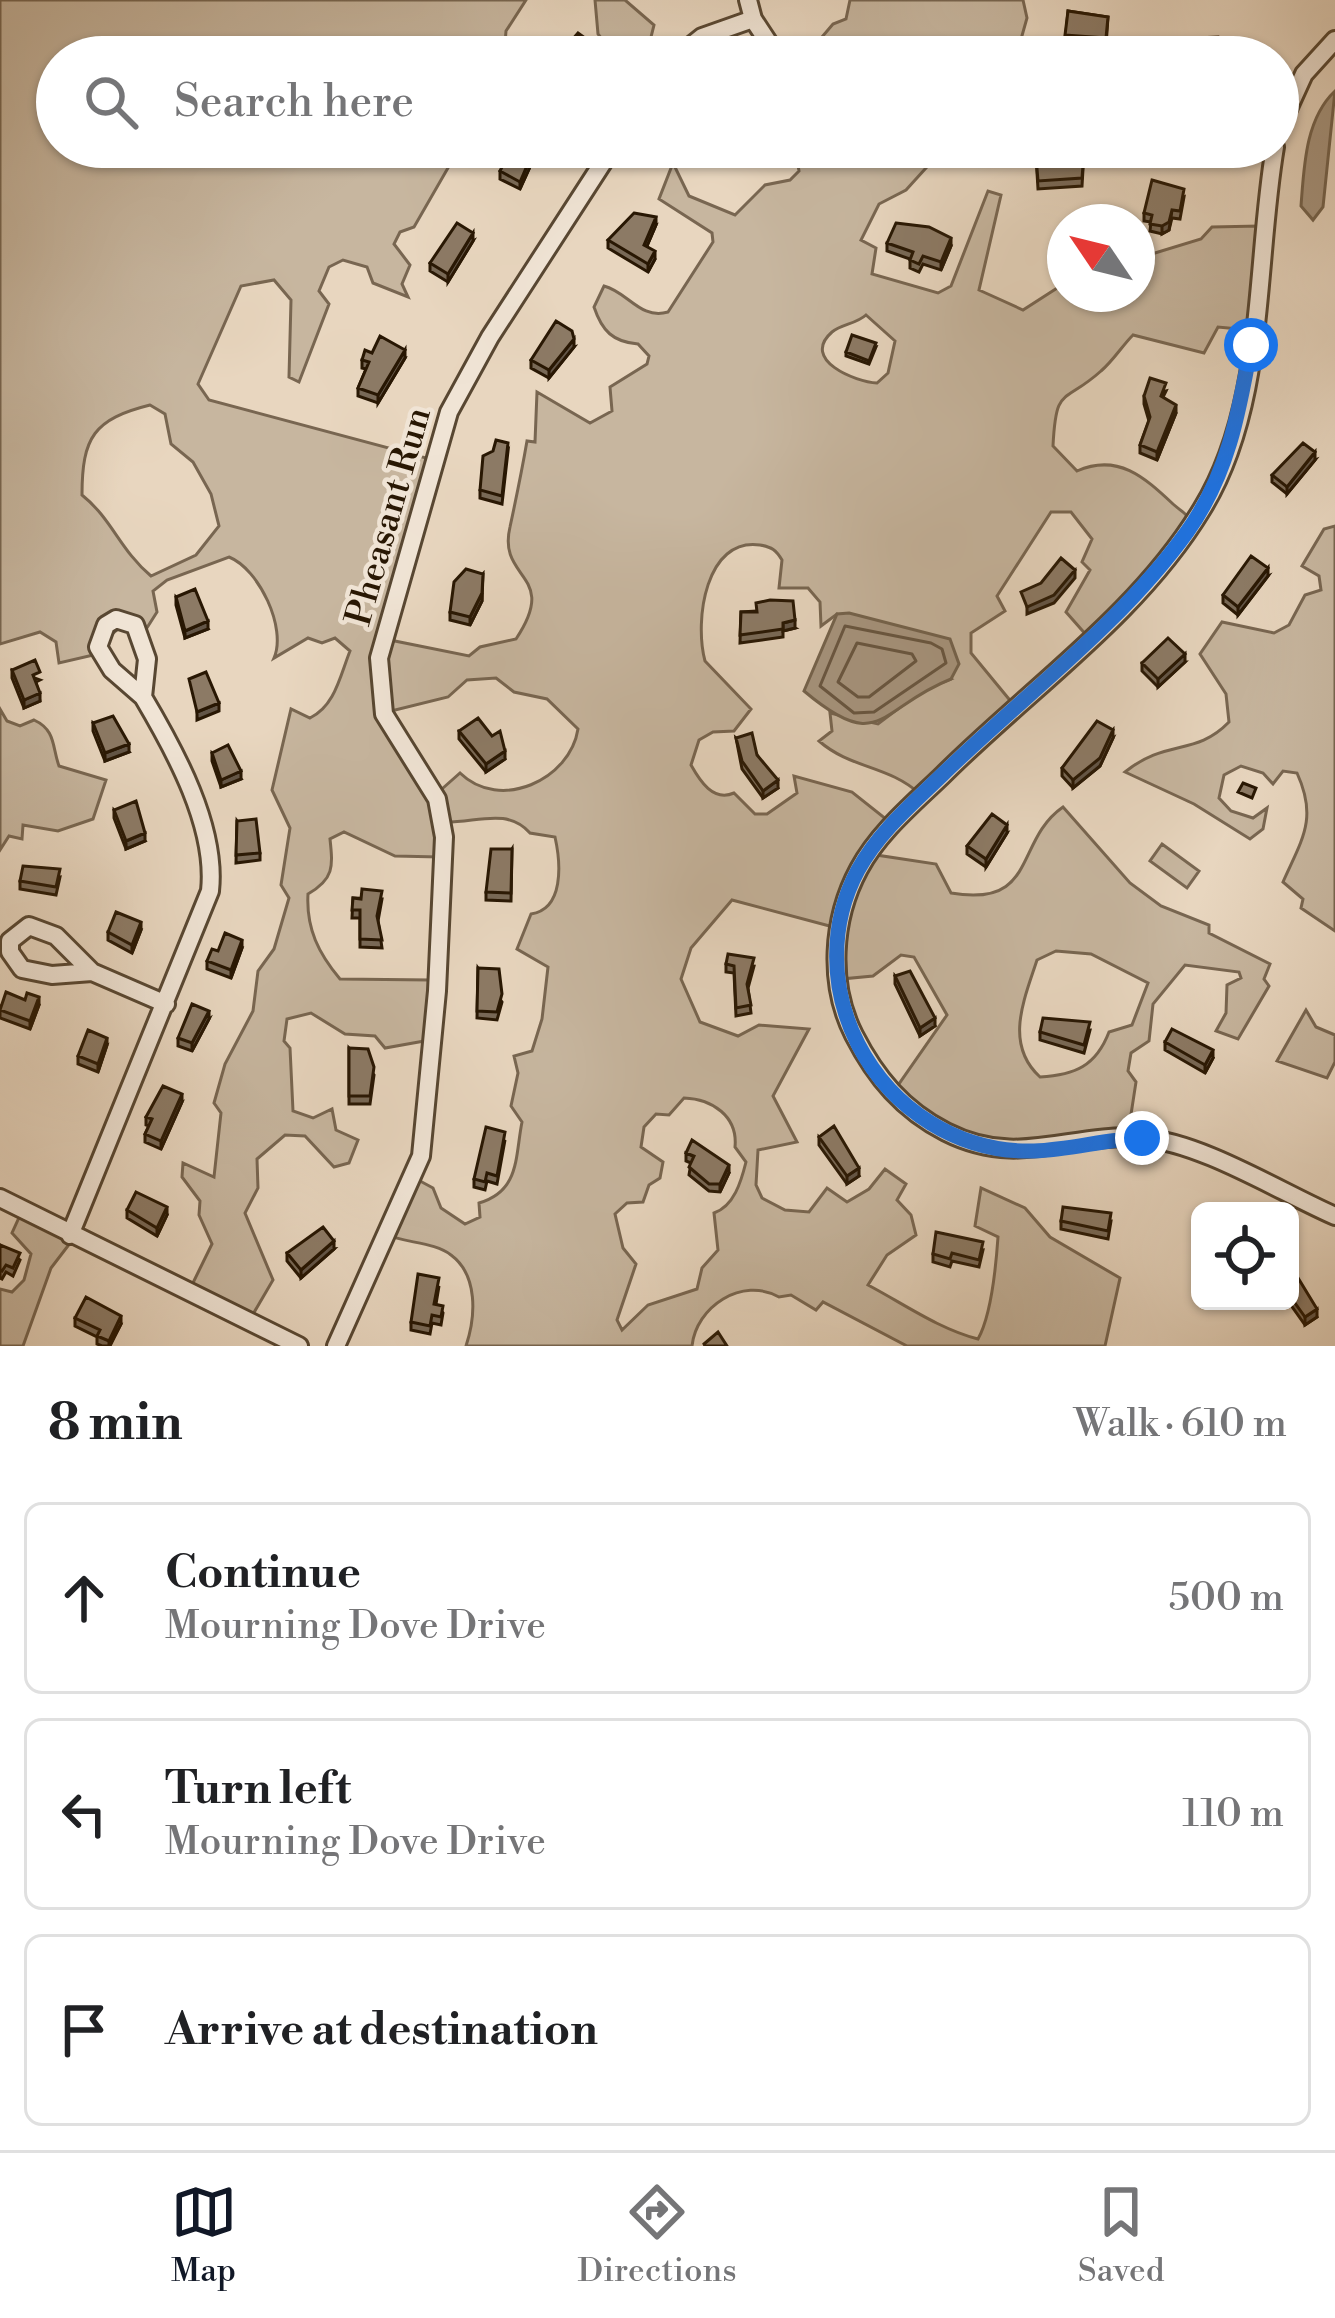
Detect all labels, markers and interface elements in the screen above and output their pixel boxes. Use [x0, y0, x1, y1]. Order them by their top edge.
search box [36, 36, 1299, 168]
icon: search [78, 69, 144, 135]
text: Search here [174, 74, 414, 131]
north arrow [1047, 204, 1155, 312]
route start [1224, 318, 1278, 372]
street label: Pheasant Run [337, 402, 442, 631]
route end [1115, 1111, 1169, 1165]
map controls [1191, 1202, 1299, 1310]
button: locate [1191, 1202, 1299, 1310]
text: 8 min [48, 1392, 183, 1456]
text: Walk · 610 m [1074, 1400, 1287, 1449]
text: Continue [165, 1545, 361, 1602]
icon: ahead [51, 1565, 117, 1631]
text: 500 m [1169, 1574, 1284, 1623]
text: Mourning Dove Drive [165, 1602, 546, 1651]
text: Turn left [165, 1761, 351, 1818]
icon: left [51, 1781, 117, 1847]
text: 110 m [1182, 1790, 1284, 1839]
text: Mourning Dove Drive [165, 1818, 546, 1867]
icon: arrive [51, 1997, 117, 2063]
text: Arrive at destination [165, 2002, 598, 2059]
tab: Map [171, 2179, 237, 2292]
tab: Directions [578, 2179, 737, 2292]
tab: Saved [1078, 2179, 1164, 2292]

